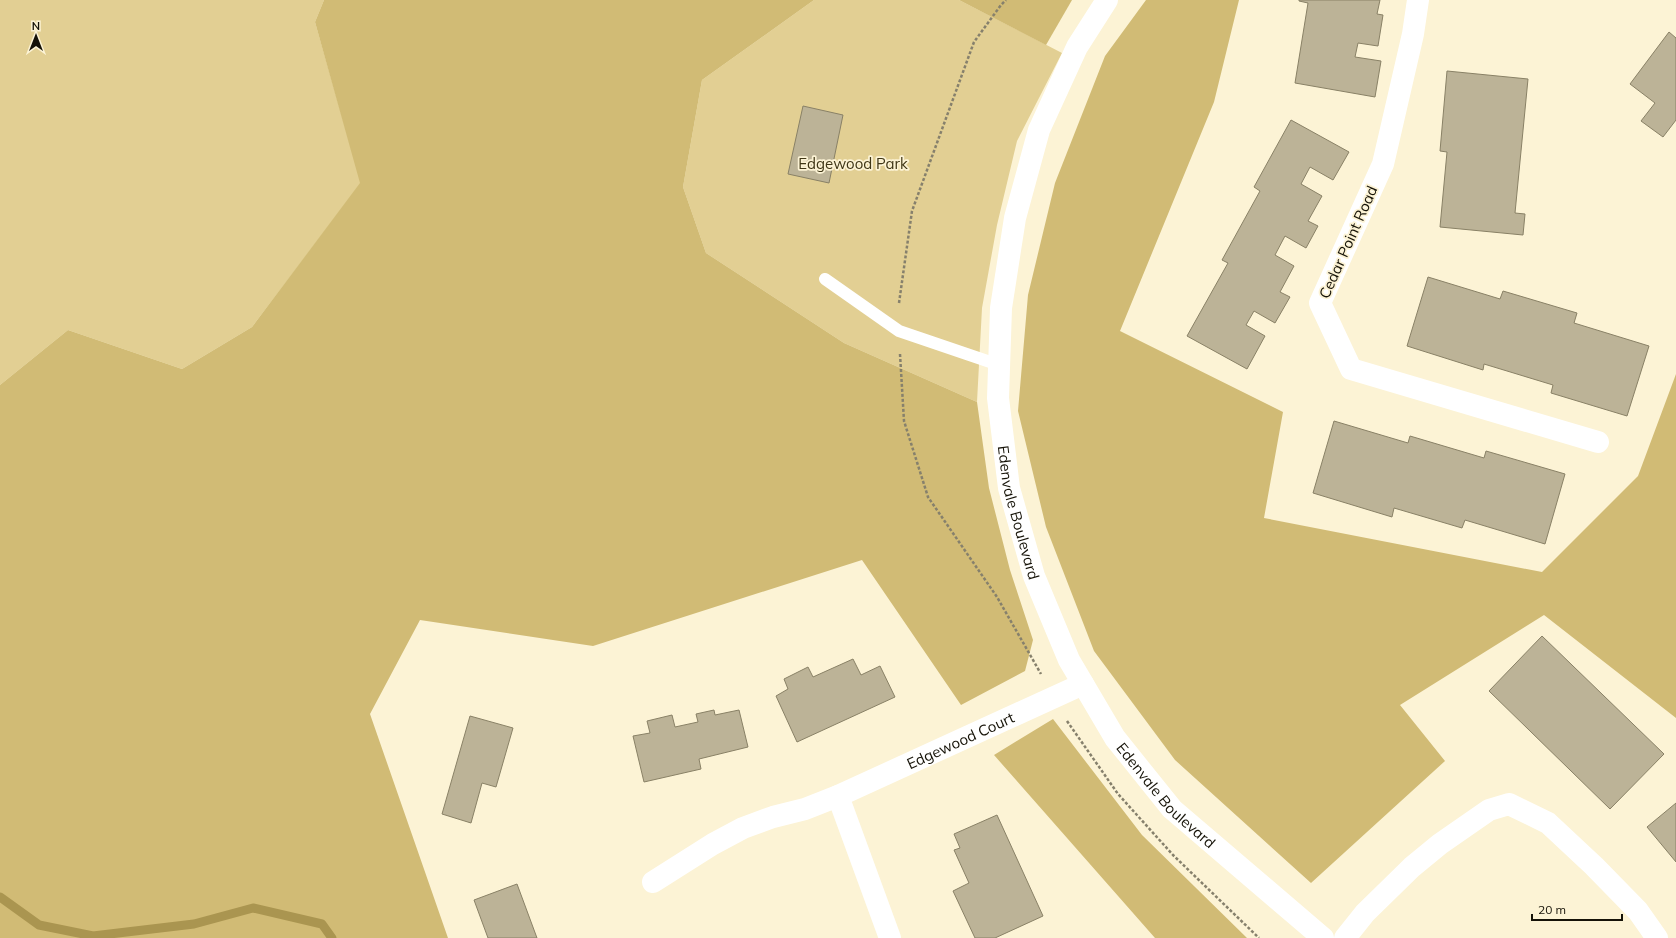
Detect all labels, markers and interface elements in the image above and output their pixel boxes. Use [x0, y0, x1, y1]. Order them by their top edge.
north arrow [16, 16, 56, 56]
text: N [32, 19, 40, 33]
park label: Edgewood Park [798, 154, 908, 173]
street label: Cedar Point Road [1315, 183, 1381, 301]
street label: Edenvale Boulevard [994, 444, 1044, 582]
street label: Edgewood Court [904, 707, 1017, 773]
street label: Edenvale Boulevard [1113, 738, 1220, 852]
scale bar [1532, 896, 1622, 922]
text: 20 m [1538, 902, 1566, 917]

